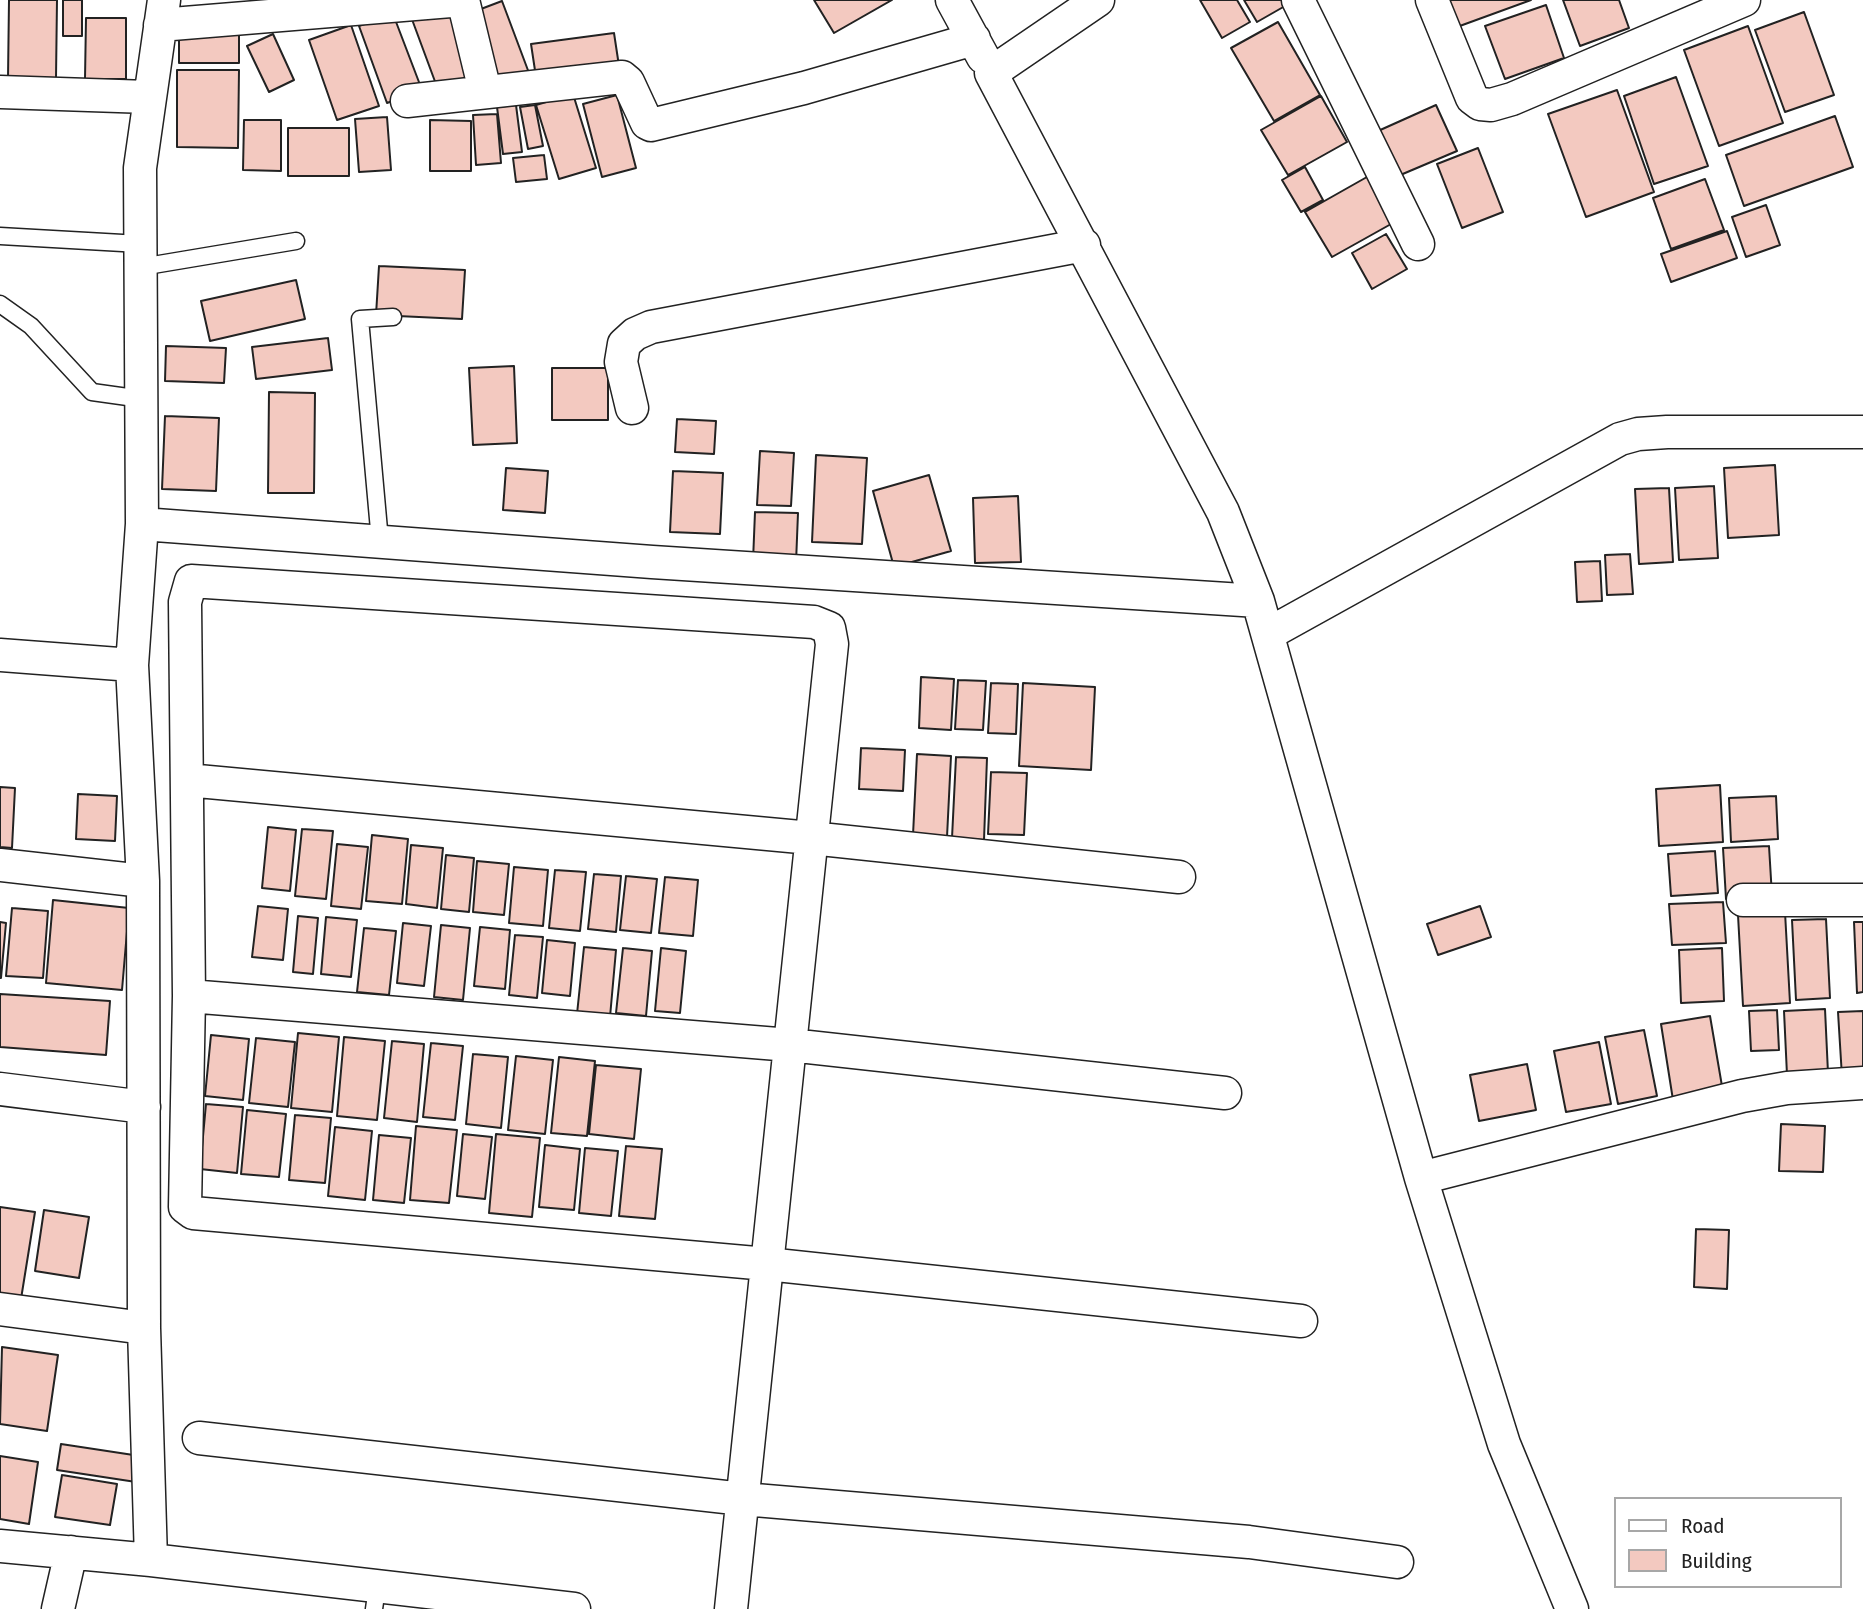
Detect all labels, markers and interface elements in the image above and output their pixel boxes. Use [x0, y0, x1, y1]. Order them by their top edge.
legend [1615, 1497, 1842, 1588]
text: Road [1681, 1513, 1725, 1539]
text: Building [1681, 1548, 1752, 1574]

